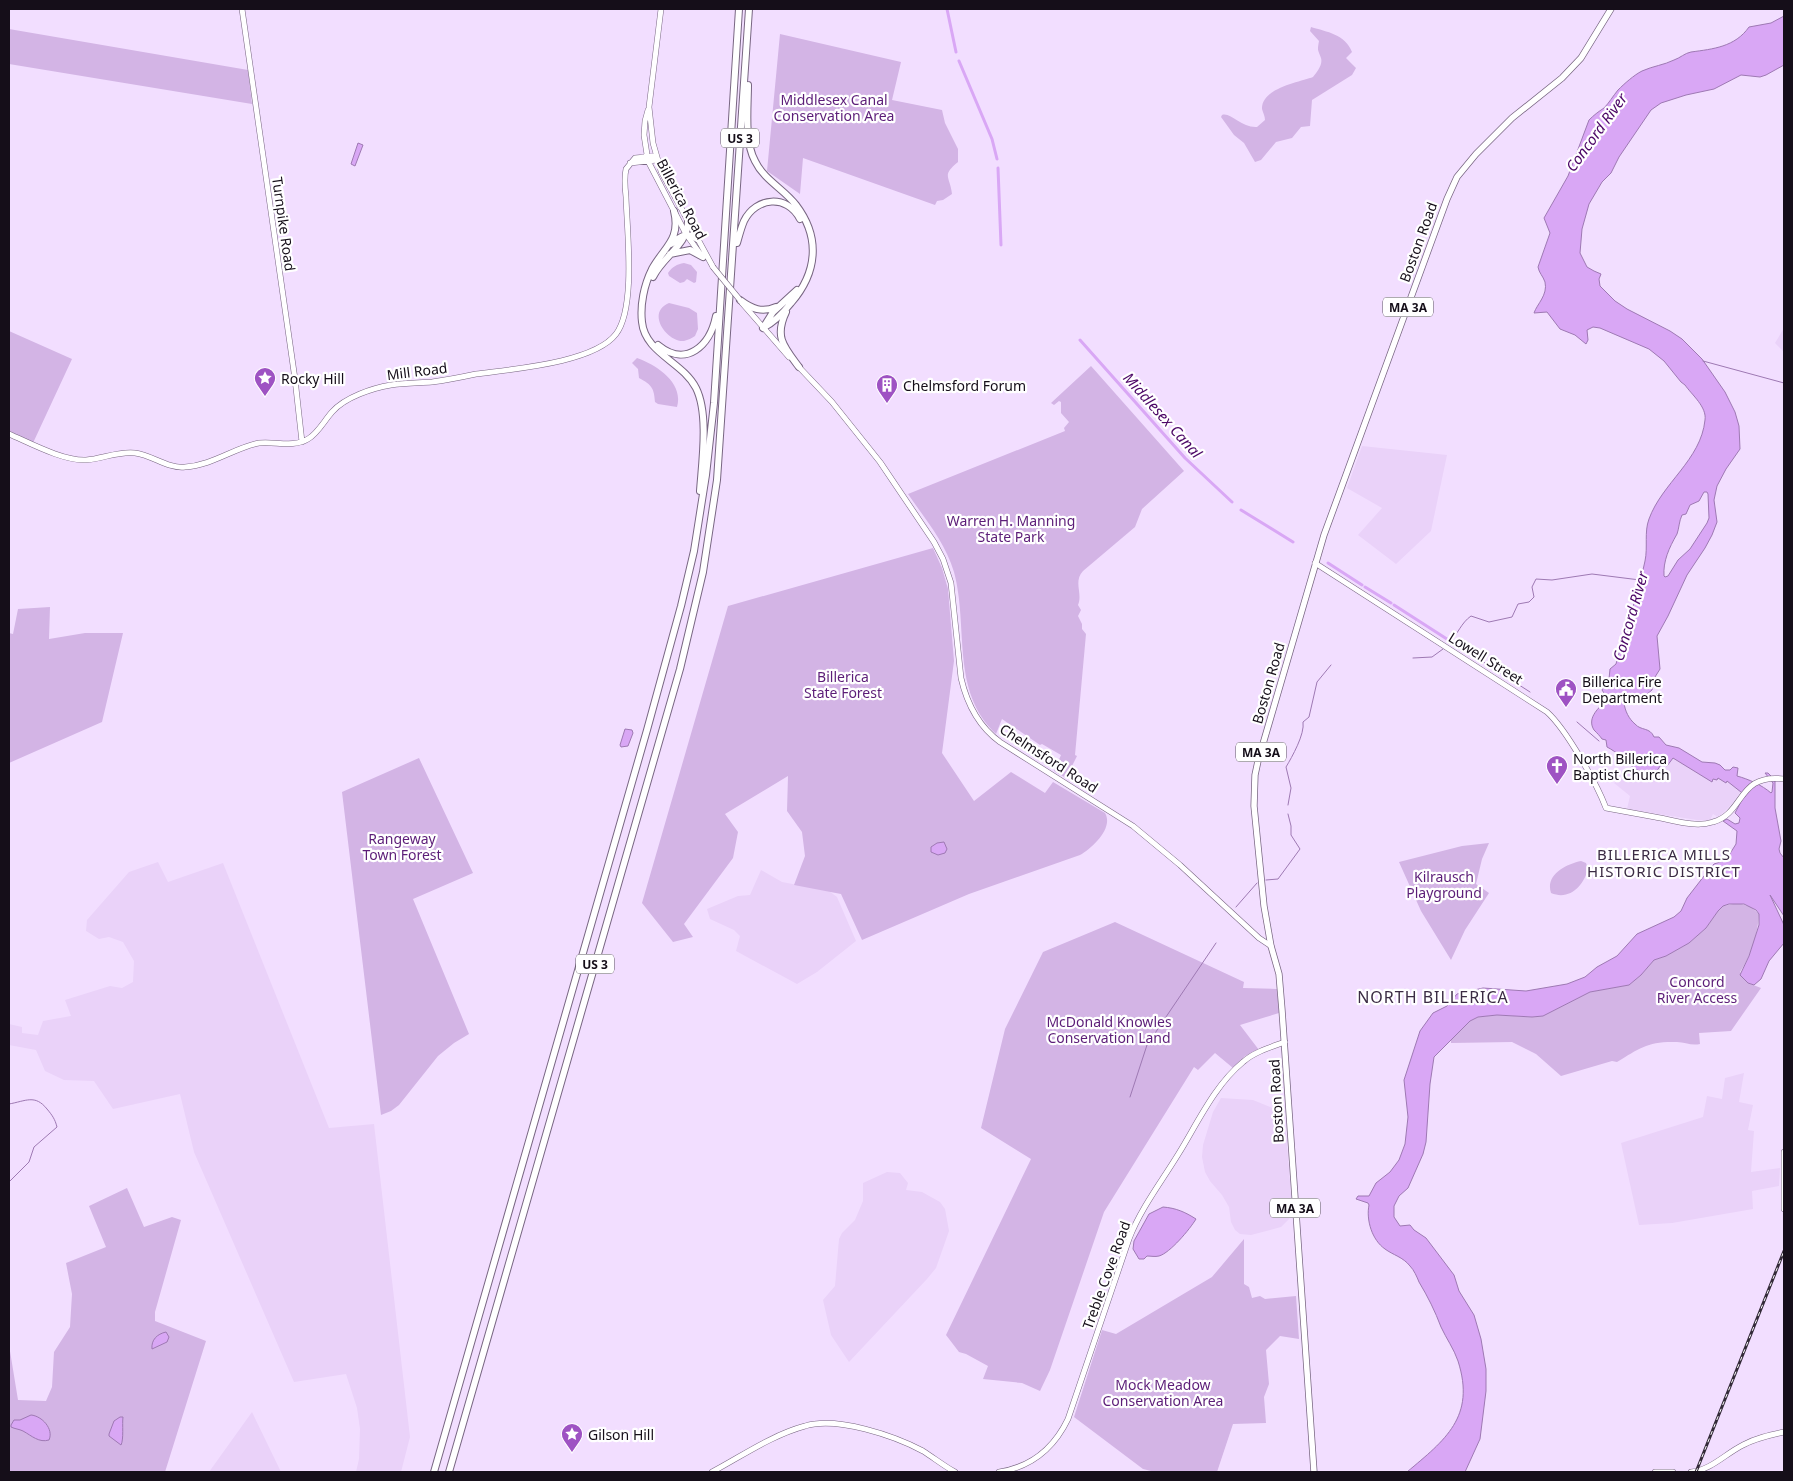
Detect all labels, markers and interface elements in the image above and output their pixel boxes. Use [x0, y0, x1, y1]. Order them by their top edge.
water label: Concord River [1561, 88, 1632, 175]
park label: Middlesex Canal Conservation Area [774, 90, 894, 125]
road number: US 3 [721, 128, 759, 148]
street label: Billerica Road [653, 155, 711, 243]
street label: Turnpike Road [268, 176, 300, 272]
street label: Boston Road [1395, 199, 1441, 285]
road number: MA 3A [1383, 298, 1433, 316]
street label: Mill Road [386, 358, 448, 384]
place icon: Rocky Hill [253, 366, 277, 397]
water label: Middlesex Canal [1119, 368, 1208, 463]
place label: Rocky Hill [281, 369, 344, 388]
building icon: Chelmsford Forum [875, 373, 899, 404]
place label: Chelmsford Forum [903, 376, 1026, 395]
park label: Warren H. Manning State Park [947, 511, 1075, 546]
water label: Concord River [1608, 568, 1653, 663]
street label: Lowell Street [1445, 628, 1527, 688]
street label: Boston Road [1247, 640, 1289, 726]
park label: Billerica State Forest [804, 667, 882, 702]
place label: Billerica Fire Department [1582, 672, 1662, 707]
public building icon: Billerica Fire Department [1554, 677, 1578, 708]
street label: Chelmsford Road [996, 719, 1102, 797]
road number: MA 3A [1236, 742, 1286, 762]
place label: North Billerica Baptist Church [1573, 749, 1670, 784]
church icon: North Billerica Baptist Church [1545, 754, 1569, 785]
park label: Rangeway Town Forest [362, 829, 442, 864]
district label: BILLERICA MILLS HISTORIC DISTRICT [1587, 844, 1741, 881]
park label: Kilrausch Playground [1406, 867, 1482, 902]
road number: US 3 [576, 954, 614, 974]
park label: Concord River Access [1657, 972, 1738, 1007]
district label: NORTH BILLERICA [1357, 986, 1509, 1008]
park label: McDonald Knowles Conservation Land [1046, 1012, 1172, 1047]
street label: Boston Road [1264, 1059, 1288, 1143]
road number: MA 3A [1270, 1198, 1320, 1218]
street label: Treble Cove Road [1078, 1218, 1134, 1332]
park label: Mock Meadow Conservation Area [1103, 1375, 1223, 1410]
place icon: Gilson Hill [560, 1422, 584, 1453]
place label: Gilson Hill [588, 1425, 654, 1444]

